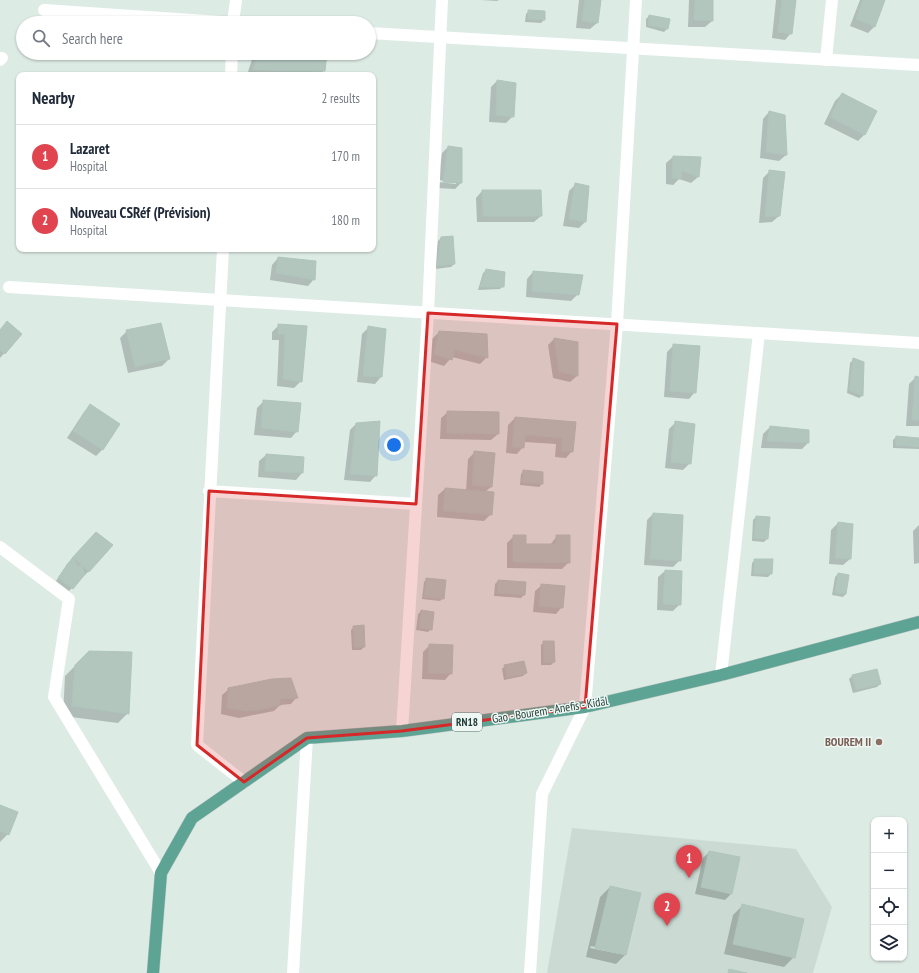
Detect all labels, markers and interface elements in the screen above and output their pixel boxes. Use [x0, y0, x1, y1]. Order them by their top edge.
search box [16, 16, 376, 60]
icon: search [30, 27, 52, 49]
text: Search here [62, 29, 123, 48]
text: Nearby [32, 87, 75, 109]
text: 2 results [321, 90, 360, 107]
text: Lazaret [70, 139, 110, 158]
text: 1 [42, 148, 48, 165]
text: 170 m [331, 148, 360, 165]
text: Hospital [70, 158, 107, 175]
text: Nouveau CSRéf (Prévision) [70, 203, 211, 222]
text: 2 [42, 212, 48, 229]
text: 180 m [331, 212, 360, 229]
text: Hospital [70, 222, 107, 239]
your location [384, 435, 404, 455]
street label: Gao - Bourem - Anefis - Kidal [491, 693, 609, 726]
road number: RN18 [452, 713, 482, 731]
place label: BOUREM II [825, 734, 871, 749]
marker: BOUREM II [874, 737, 884, 747]
map controls [871, 817, 907, 961]
button: + [871, 817, 907, 853]
pin: 1 [676, 845, 702, 878]
button: − [871, 853, 907, 889]
button: locate [871, 889, 907, 925]
pin: 2 [654, 893, 680, 926]
button: layers [871, 925, 907, 961]

